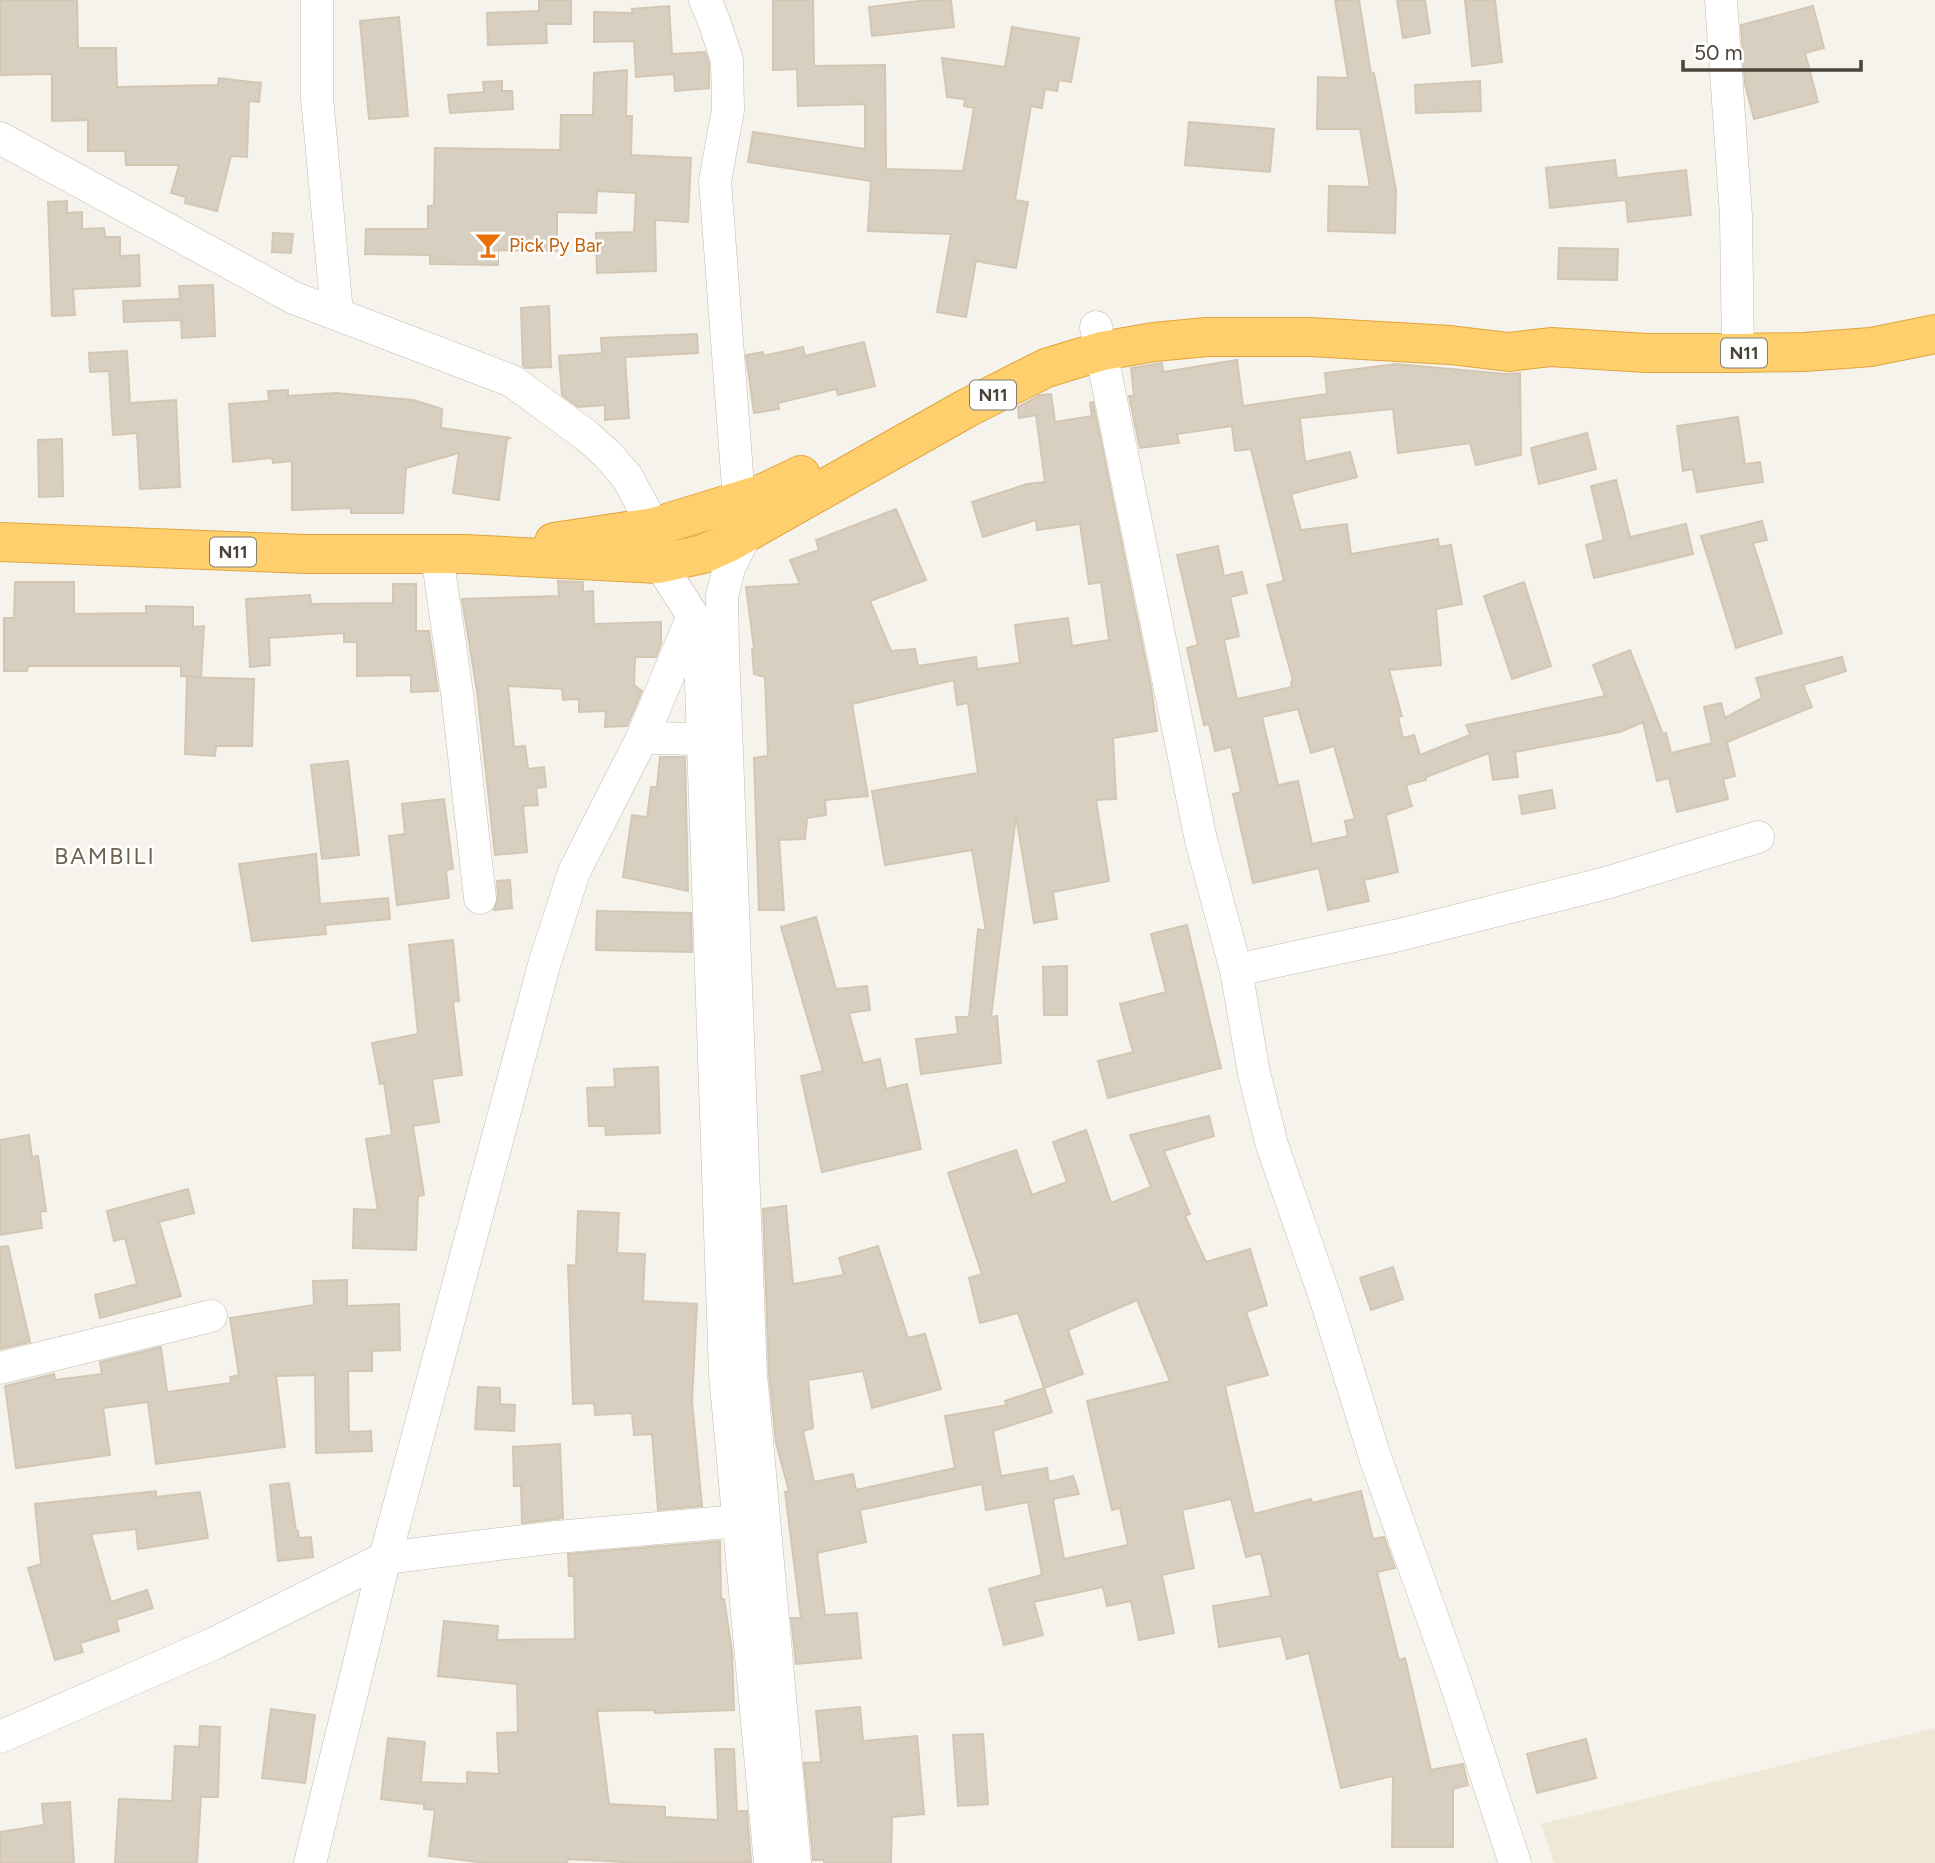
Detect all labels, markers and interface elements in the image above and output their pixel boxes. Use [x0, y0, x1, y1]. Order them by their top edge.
scale bar [1683, 28, 1862, 72]
text: 50 m [1694, 40, 1743, 65]
bar icon: Pick Py Bar [473, 230, 503, 260]
place label: Pick Py Bar [509, 234, 603, 257]
road number: N11 [1721, 338, 1767, 368]
road number: N11 [970, 380, 1016, 410]
road number: N11 [210, 538, 256, 566]
district label: BAMBILI [54, 842, 156, 870]

